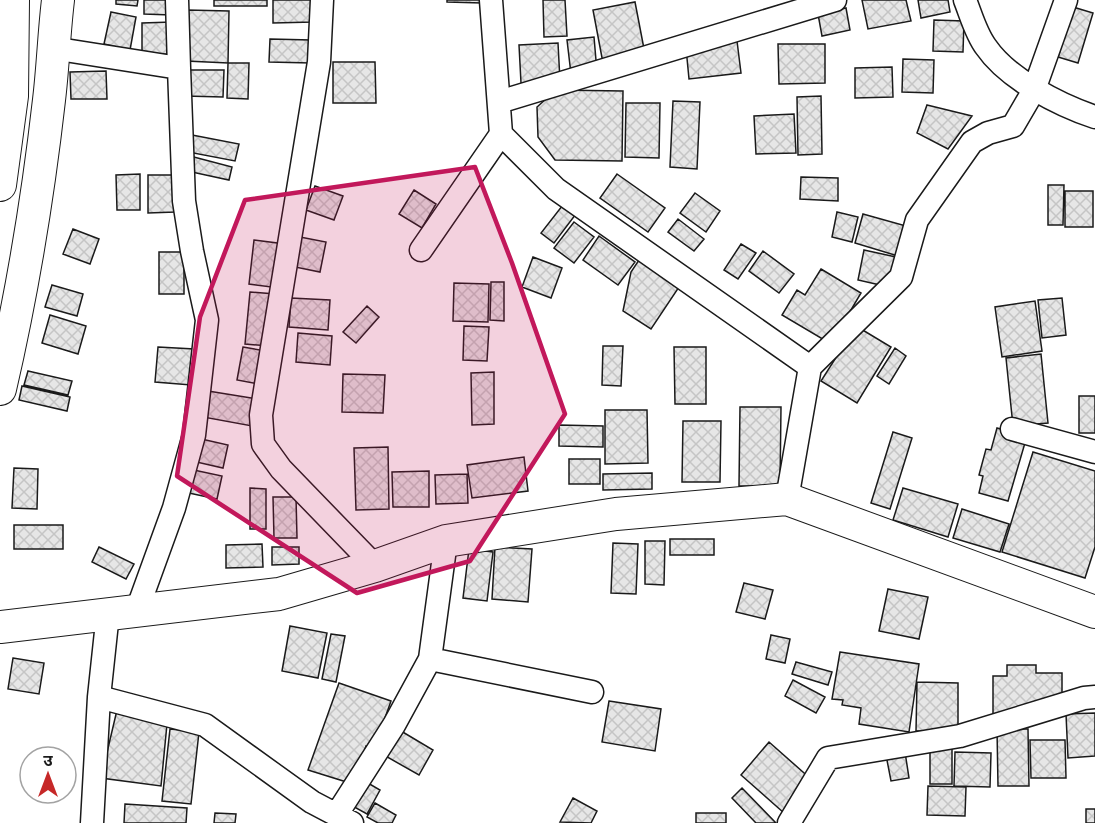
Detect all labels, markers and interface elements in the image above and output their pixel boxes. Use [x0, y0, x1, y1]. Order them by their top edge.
north arrow [18, 745, 78, 805]
text: उ [43, 751, 53, 771]

